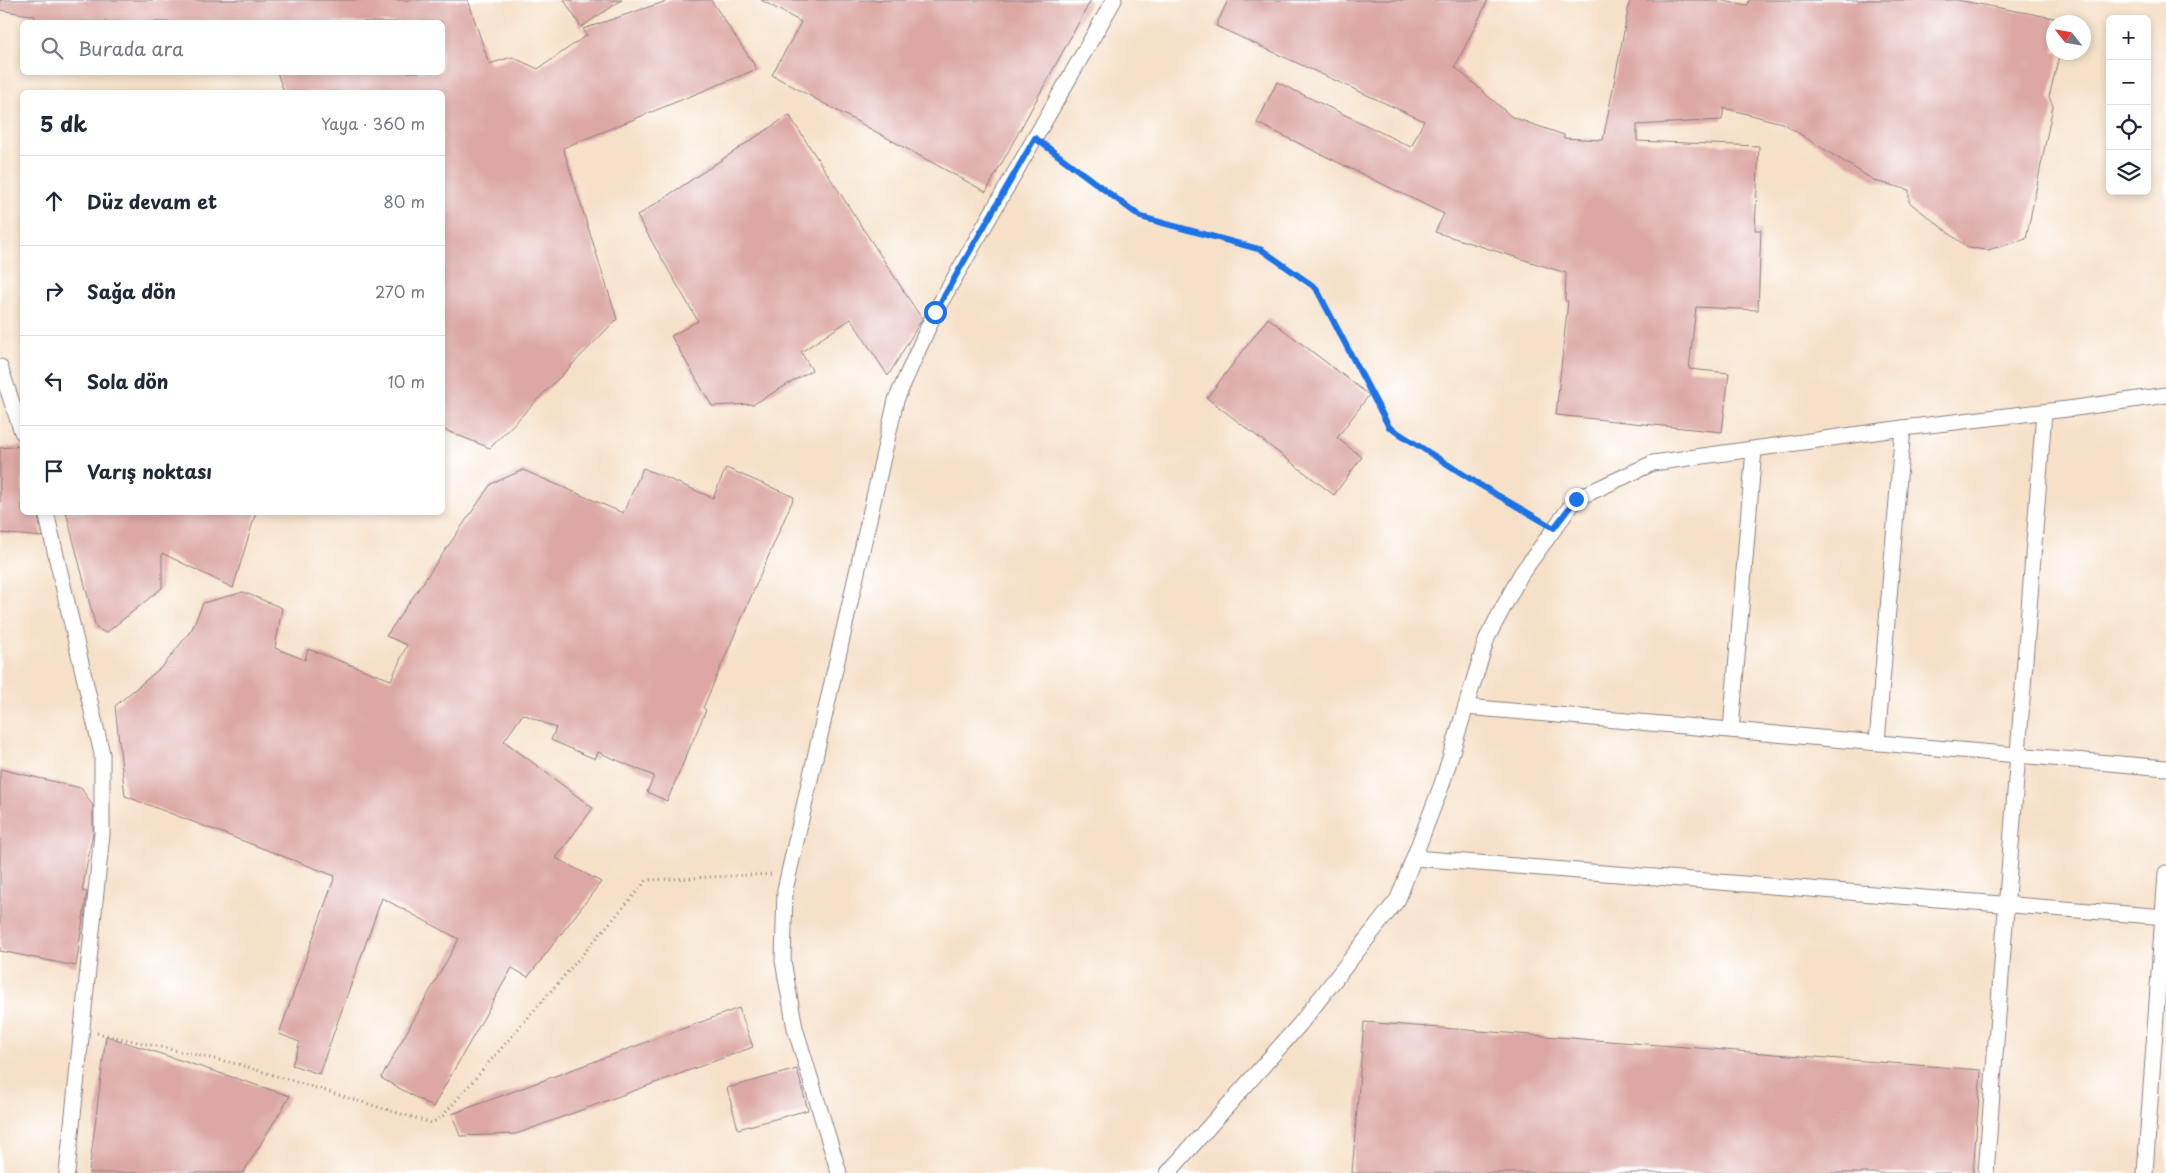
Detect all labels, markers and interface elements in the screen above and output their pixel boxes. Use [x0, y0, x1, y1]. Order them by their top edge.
north arrow [2046, 15, 2091, 60]
map controls [2106, 15, 2151, 195]
button: + [2106, 15, 2151, 60]
search box [20, 20, 445, 75]
icon: search [38, 34, 66, 62]
text: Burada ara [78, 34, 183, 62]
button: − [2106, 60, 2151, 105]
button: locate [2106, 105, 2151, 150]
text: 5 dk [40, 107, 87, 139]
text: Yaya · 360 m [321, 111, 425, 135]
button: layers [2106, 150, 2151, 195]
icon: ahead [40, 187, 68, 215]
text: Düz devam et [87, 187, 217, 215]
text: 80 m [383, 189, 425, 213]
icon: right [40, 277, 68, 305]
text: Sağa dön [87, 277, 176, 305]
text: 270 m [375, 279, 425, 303]
route start [924, 301, 947, 324]
icon: left [40, 367, 68, 395]
text: Sola dön [87, 367, 168, 395]
text: 10 m [388, 369, 425, 393]
icon: arrive [40, 457, 68, 485]
text: Varış noktası [87, 457, 212, 485]
route end [1565, 488, 1588, 511]

